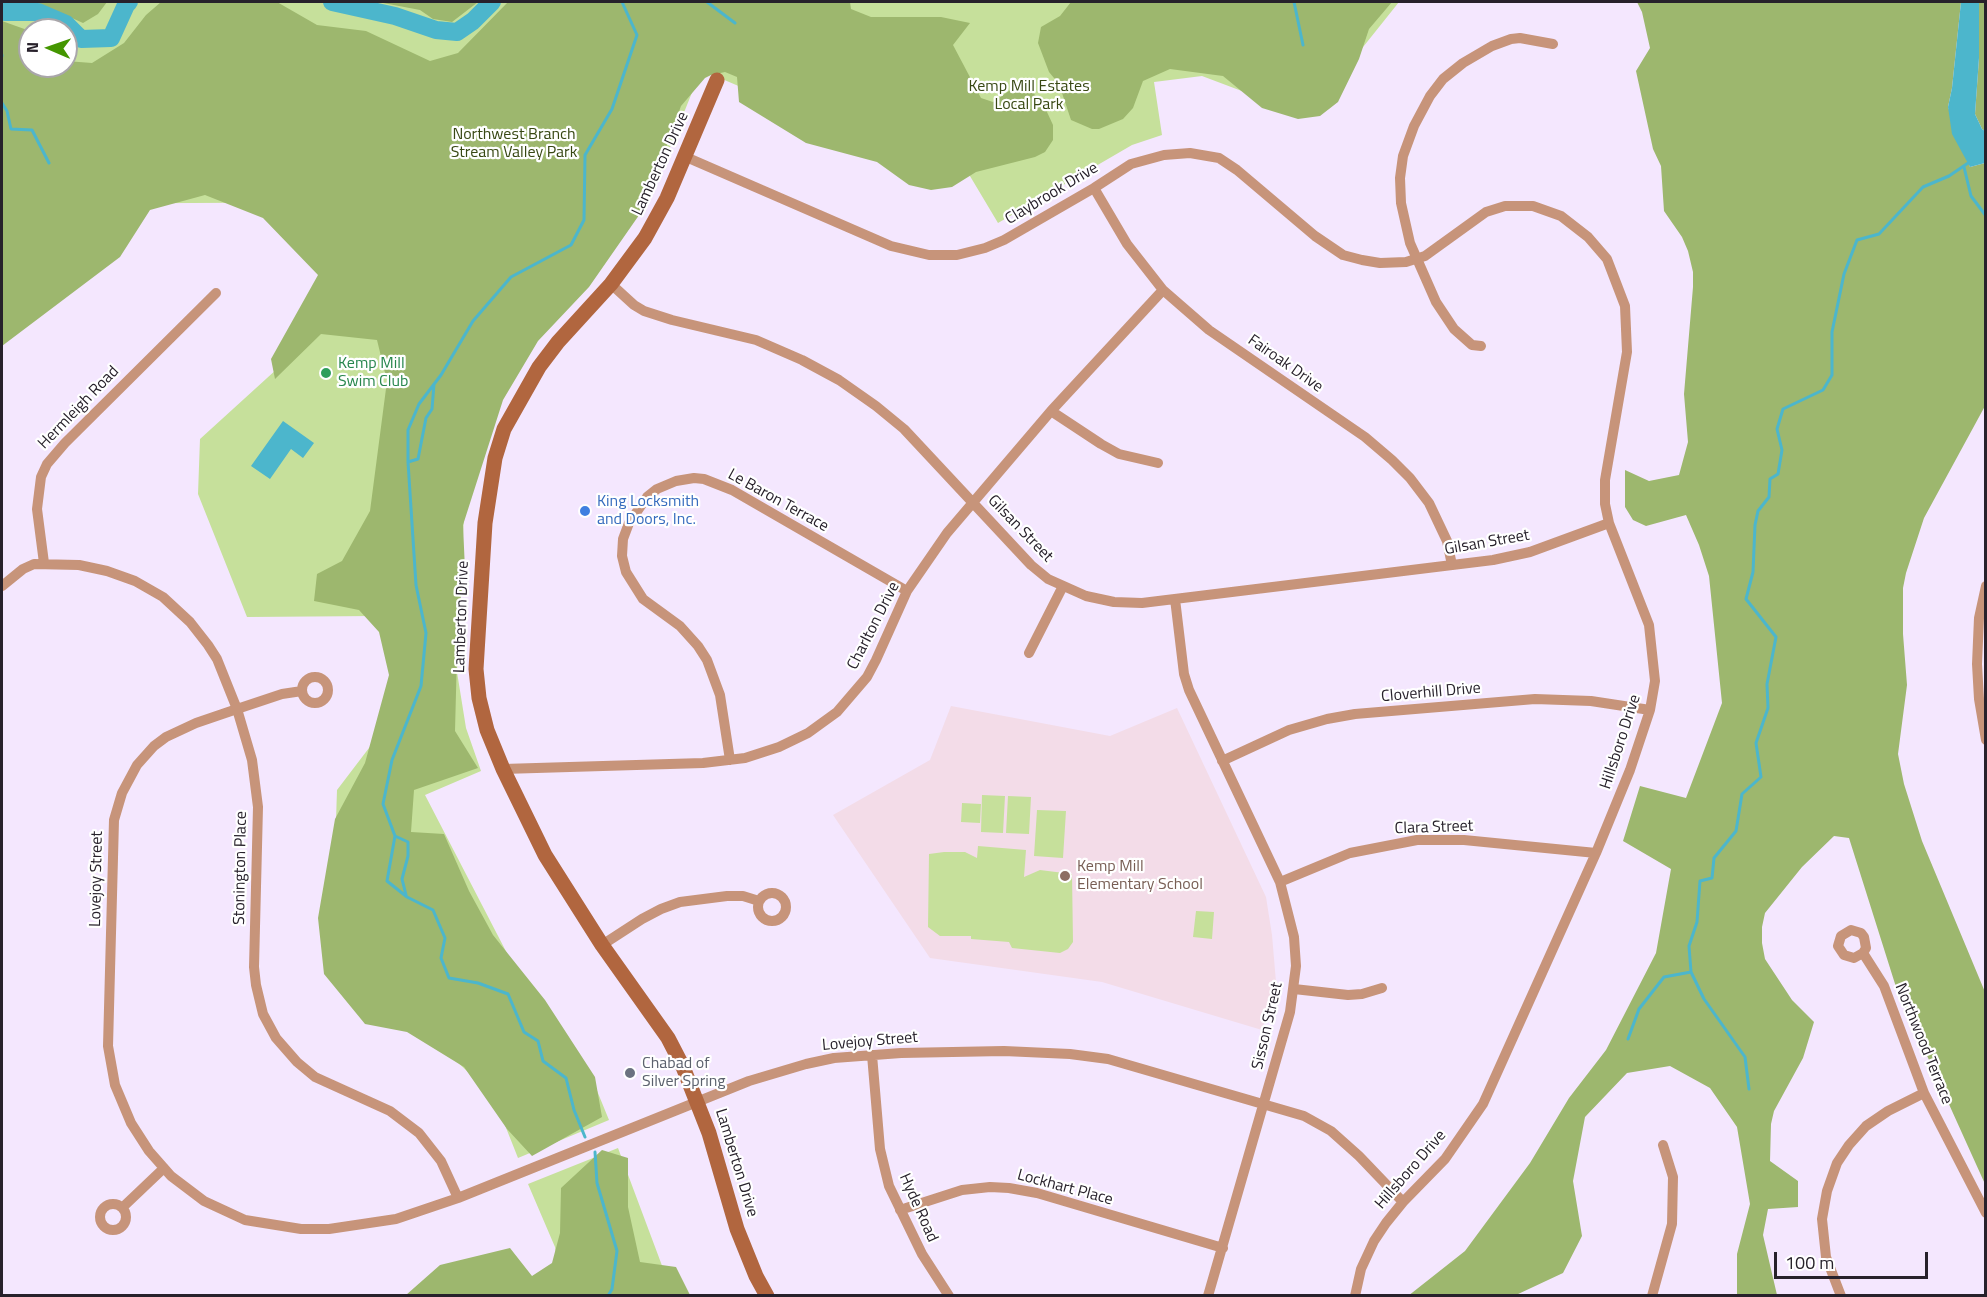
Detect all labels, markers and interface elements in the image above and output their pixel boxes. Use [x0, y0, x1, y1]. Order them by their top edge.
north arrow [18, 18, 78, 78]
text: N [20, 41, 44, 53]
park label: Kemp Mill Estates Local Park [968, 77, 1090, 115]
street label: Lamberton Drive [629, 109, 693, 219]
park label: Northwest Branch Stream Valley Park [451, 125, 577, 163]
street label: Claybrook Drive [1002, 159, 1102, 229]
street label: Fairoak Drive [1244, 331, 1326, 397]
place label: Kemp Mill Swim Club [338, 354, 408, 392]
street label: Hermleigh Road [35, 362, 123, 454]
marker: Kemp Mill Swim Club [319, 366, 333, 380]
street label: Le Baron Terrace [724, 465, 832, 537]
street label: Gilsan Street [983, 491, 1057, 567]
place label: King Locksmith and Doors, Inc. [597, 492, 699, 530]
marker: King Locksmith and Doors, Inc. [578, 504, 592, 518]
street label: Gilsan Street [1443, 526, 1531, 560]
street label: Lamberton Drive [450, 561, 474, 673]
street label: Charlton Drive [844, 579, 904, 673]
street label: Cloverhill Drive [1380, 679, 1482, 707]
street label: Hillsboro Drive [1597, 692, 1645, 792]
street label: Stonington Place [230, 811, 252, 925]
street label: Clara Street [1394, 817, 1474, 839]
street label: Lovejoy Street [87, 831, 107, 927]
place label: Kemp Mill Elementary School [1077, 857, 1203, 895]
marker: Kemp Mill Elementary School [1058, 869, 1072, 883]
street label: Sisson Street [1249, 981, 1287, 1071]
street label: Northwood Terrace [1890, 981, 1956, 1107]
street label: Lovejoy Street [821, 1028, 919, 1056]
place label: Chabad of Silver Spring [642, 1054, 726, 1092]
marker: Chabad of Silver Spring [623, 1066, 637, 1080]
street label: Lamberton Drive [710, 1107, 762, 1219]
street label: Hillsboro Drive [1371, 1127, 1451, 1213]
street label: Lockhart Place [1015, 1166, 1115, 1210]
street label: Hyde Road [894, 1171, 942, 1245]
scale bar [1777, 1240, 1932, 1278]
text: 100 m [1785, 1249, 1834, 1276]

